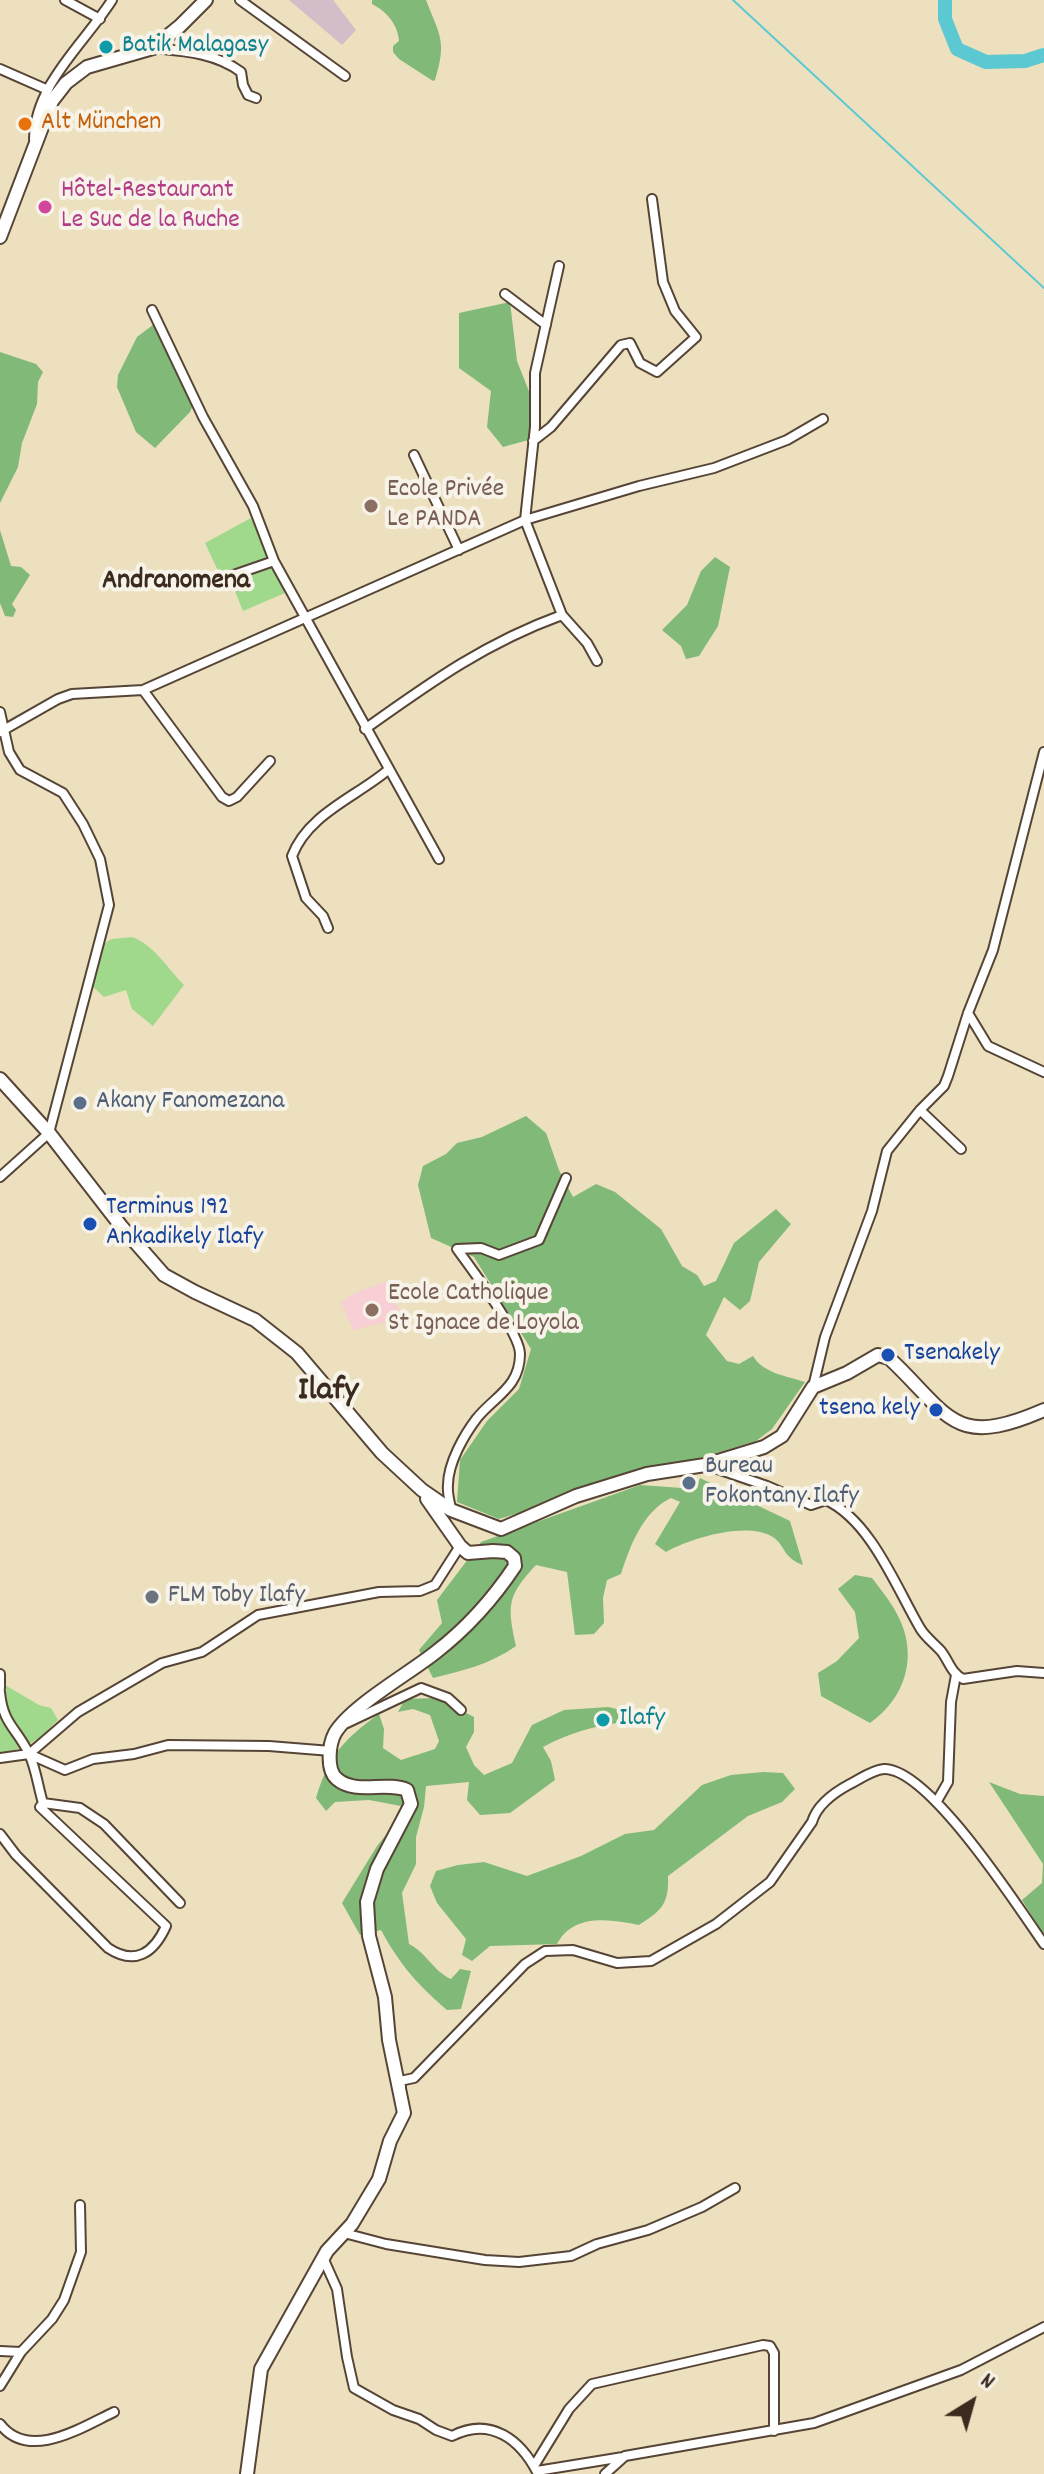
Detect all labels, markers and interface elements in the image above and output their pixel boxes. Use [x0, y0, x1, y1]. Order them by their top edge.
place label: Batik Malagasy [122, 31, 268, 63]
marker: Batik Malagasy [97, 38, 115, 56]
place label: Alt München [41, 108, 161, 140]
marker: Alt München [16, 115, 34, 133]
place label: Hôtel-Restaurant Le Suc de la Ruche [61, 176, 240, 238]
marker: Hôtel-Restaurant Le Suc de la Ruche [36, 198, 54, 216]
place label: Ecole Privée Le PANDA [387, 475, 504, 536]
marker: Ecole Privée Le PANDA [362, 497, 380, 515]
district label: Andranomena [102, 566, 250, 600]
place label: Akany Fanomezana [96, 1087, 284, 1119]
marker: Akany Fanomezana [71, 1094, 89, 1112]
place label: Terminus 192 Ankadikely Ilafy [106, 1193, 263, 1254]
marker: Terminus 192 Ankadikely Ilafy [81, 1215, 99, 1233]
place label: Ecole Catholique St Ignace de Loyola [388, 1279, 579, 1340]
marker: Ecole Catholique St Ignace de Loyola [363, 1301, 381, 1319]
place label: Tsenakely [904, 1339, 1000, 1371]
marker: Tsenakely [879, 1346, 897, 1364]
district label: Ilafy [298, 1373, 358, 1413]
place label: tsena kely [819, 1394, 920, 1426]
marker: tsena kely [927, 1401, 945, 1419]
place label: Bureau Fokontany Ilafy [705, 1452, 859, 1514]
marker: Bureau Fokontany Ilafy [680, 1474, 698, 1492]
place label: FLM Toby Ilafy [168, 1581, 305, 1613]
marker: FLM Toby Ilafy [143, 1588, 161, 1606]
place label: Ilafy [619, 1704, 665, 1736]
marker: Ilafy [594, 1711, 612, 1729]
north arrow [932, 2362, 1012, 2442]
text: N [973, 2367, 1000, 2398]

